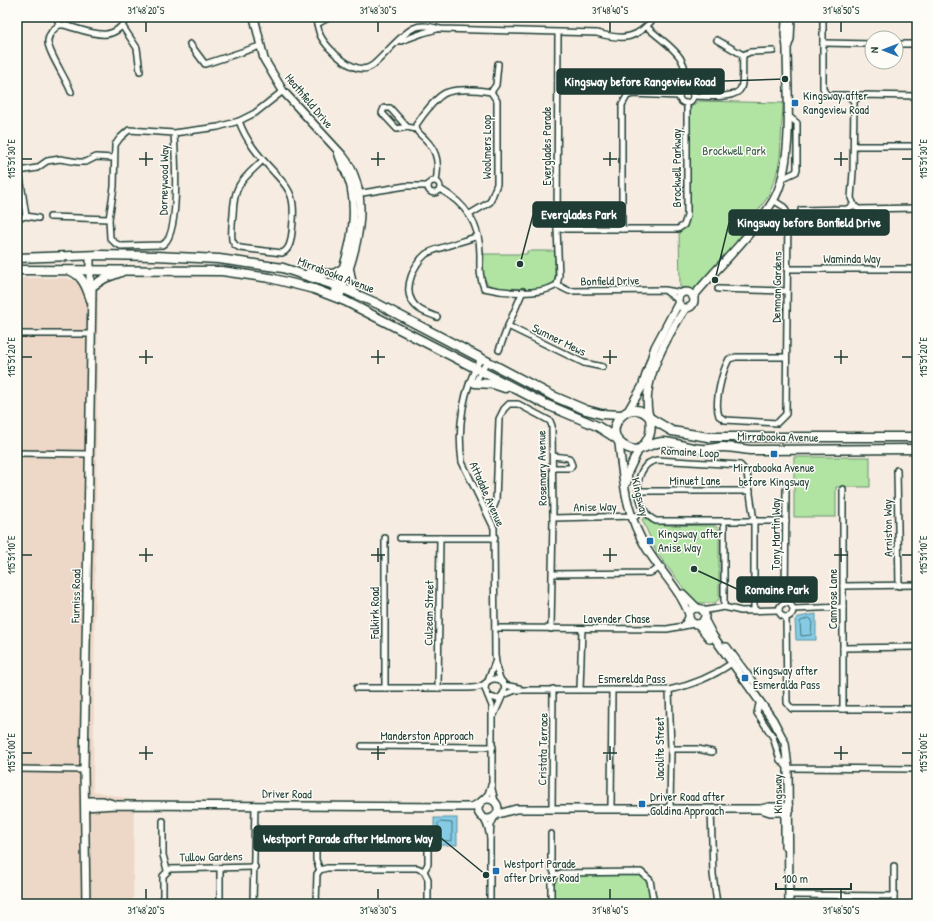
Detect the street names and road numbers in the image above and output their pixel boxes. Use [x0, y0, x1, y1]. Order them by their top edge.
street label: Heathfield Drive [281, 70, 338, 132]
street label: Everglades Parade [538, 106, 555, 185]
street label: Woolmers Loop [478, 115, 495, 179]
street label: Brockwell Parkway [668, 129, 685, 207]
street label: Dorneywood Way [154, 145, 173, 215]
street label: Waminda Way [823, 250, 881, 267]
street label: Denman Gardens [767, 251, 786, 323]
street label: Mirrabooka Avenue [295, 252, 377, 297]
street label: Bonfield Drive [580, 271, 640, 290]
street label: Sumner Mews [529, 319, 589, 360]
street label: Mirrabooka Avenue [737, 427, 819, 446]
street label: Rosemary Avenue [532, 430, 551, 506]
street label: Romaine Loop [661, 441, 719, 462]
street label: Attadale Avenue [466, 459, 509, 529]
street label: Minuet Lane [669, 472, 721, 489]
street label: Kingsway [627, 476, 654, 518]
street label: Anise Way [573, 498, 617, 515]
street label: Tony Martin Way [767, 498, 784, 570]
street label: Arniston Way [878, 499, 897, 557]
street label: Furniss Road [67, 569, 84, 624]
street label: Camrose Lane [824, 569, 841, 629]
street label: Culzean Street [419, 579, 438, 646]
street label: Falkirk Road [366, 587, 383, 640]
street label: Lavender Chase [584, 610, 651, 627]
street label: Esmerelda Pass [598, 670, 666, 687]
street label: Cristata Terrace [533, 712, 552, 785]
street label: Jacolite Street [651, 716, 668, 781]
street label: Manderston Approach [380, 727, 474, 744]
street label: Kingsway [769, 774, 786, 814]
street label: Driver Road [262, 785, 312, 802]
street label: Tullow Gardens [179, 847, 243, 866]

